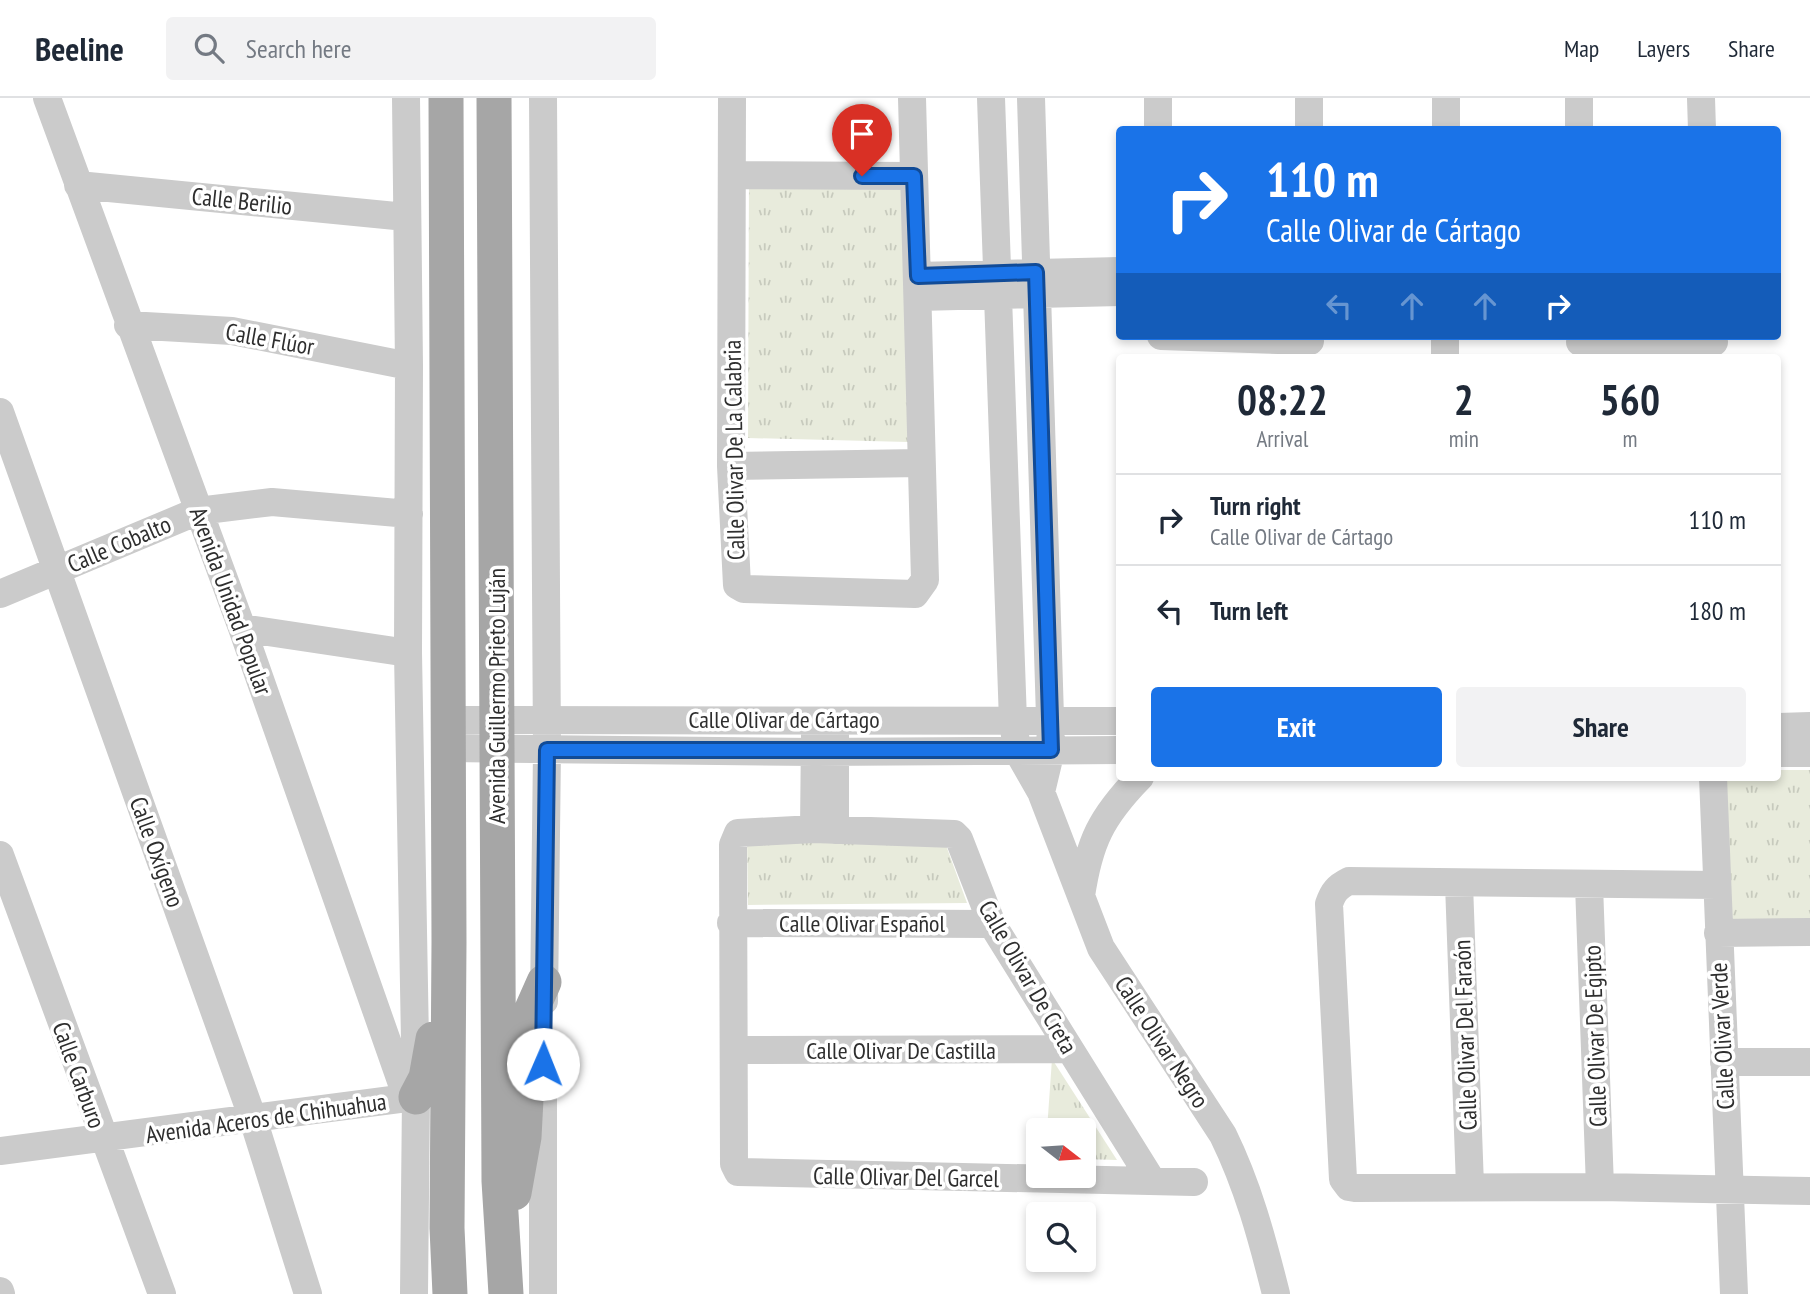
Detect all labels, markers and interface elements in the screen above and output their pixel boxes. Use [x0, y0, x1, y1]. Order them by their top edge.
search box [166, 17, 656, 80]
text: Beeline [35, 27, 124, 70]
icon: search [190, 29, 228, 67]
text: Search here [246, 32, 351, 65]
text: Map [1564, 33, 1599, 64]
text: Layers [1637, 33, 1690, 64]
text: Share [1728, 33, 1775, 64]
pin [832, 104, 892, 176]
icon: arrive [843, 115, 881, 153]
text: 110 m [1266, 147, 1379, 211]
icon: right [1151, 154, 1242, 245]
street label: Calle Berilio [190, 180, 294, 222]
text: Calle Olivar de Cártago [1266, 209, 1521, 251]
icon: left [1320, 287, 1358, 325]
icon: ahead [1393, 287, 1431, 325]
icon: ahead [1466, 287, 1504, 325]
icon: right [1539, 287, 1577, 325]
street label: Calle Flúor [223, 316, 317, 362]
street label: Calle Olivar De La Calabria [717, 340, 751, 560]
text: 08:22 [1237, 372, 1328, 427]
text: 2 [1454, 372, 1474, 427]
text: 560 [1600, 372, 1660, 427]
text: Arrival [1256, 424, 1308, 453]
text: min [1449, 424, 1479, 453]
text: m [1622, 424, 1637, 453]
text: Turn right [1210, 489, 1301, 522]
icon: right [1151, 501, 1189, 539]
street label: Avenida Unidad Popular [183, 503, 279, 699]
text: 110 m [1688, 503, 1746, 536]
street label: Calle Cobalto [63, 508, 175, 580]
text: Calle Olivar de Cártago [1210, 522, 1393, 551]
street label: Avenida Guillermo Prieto Luján [481, 568, 512, 824]
icon: left [1151, 592, 1189, 630]
text: Turn left [1210, 594, 1288, 627]
text: 180 m [1688, 594, 1746, 627]
button: Exit [1151, 687, 1442, 767]
button: Share [1456, 687, 1746, 767]
street label: Calle Olivar de Cártago [688, 704, 880, 735]
street label: Calle Oxígeno [123, 793, 191, 911]
street label: Calle Olivar De Creta [972, 895, 1084, 1059]
street label: Calle Olivar Español [779, 908, 945, 939]
street label: Calle Olivar Del Faraón [1446, 939, 1484, 1131]
street label: Calle Olivar De Egipto [1576, 945, 1614, 1127]
street label: Calle Olivar Verde [1703, 962, 1741, 1110]
street label: Calle Olivar Negro [1108, 970, 1216, 1114]
street label: Calle Carburo [45, 1017, 113, 1133]
position arrow [506, 1027, 580, 1101]
street label: Calle Olivar De Castilla [806, 1035, 996, 1066]
street label: Avenida Aceros de Chihuahua [144, 1086, 388, 1150]
north arrow [1026, 1118, 1096, 1188]
map controls [1026, 1118, 1096, 1272]
street label: Calle Olivar Del Garcel [813, 1160, 1000, 1194]
button: search [1026, 1202, 1096, 1272]

